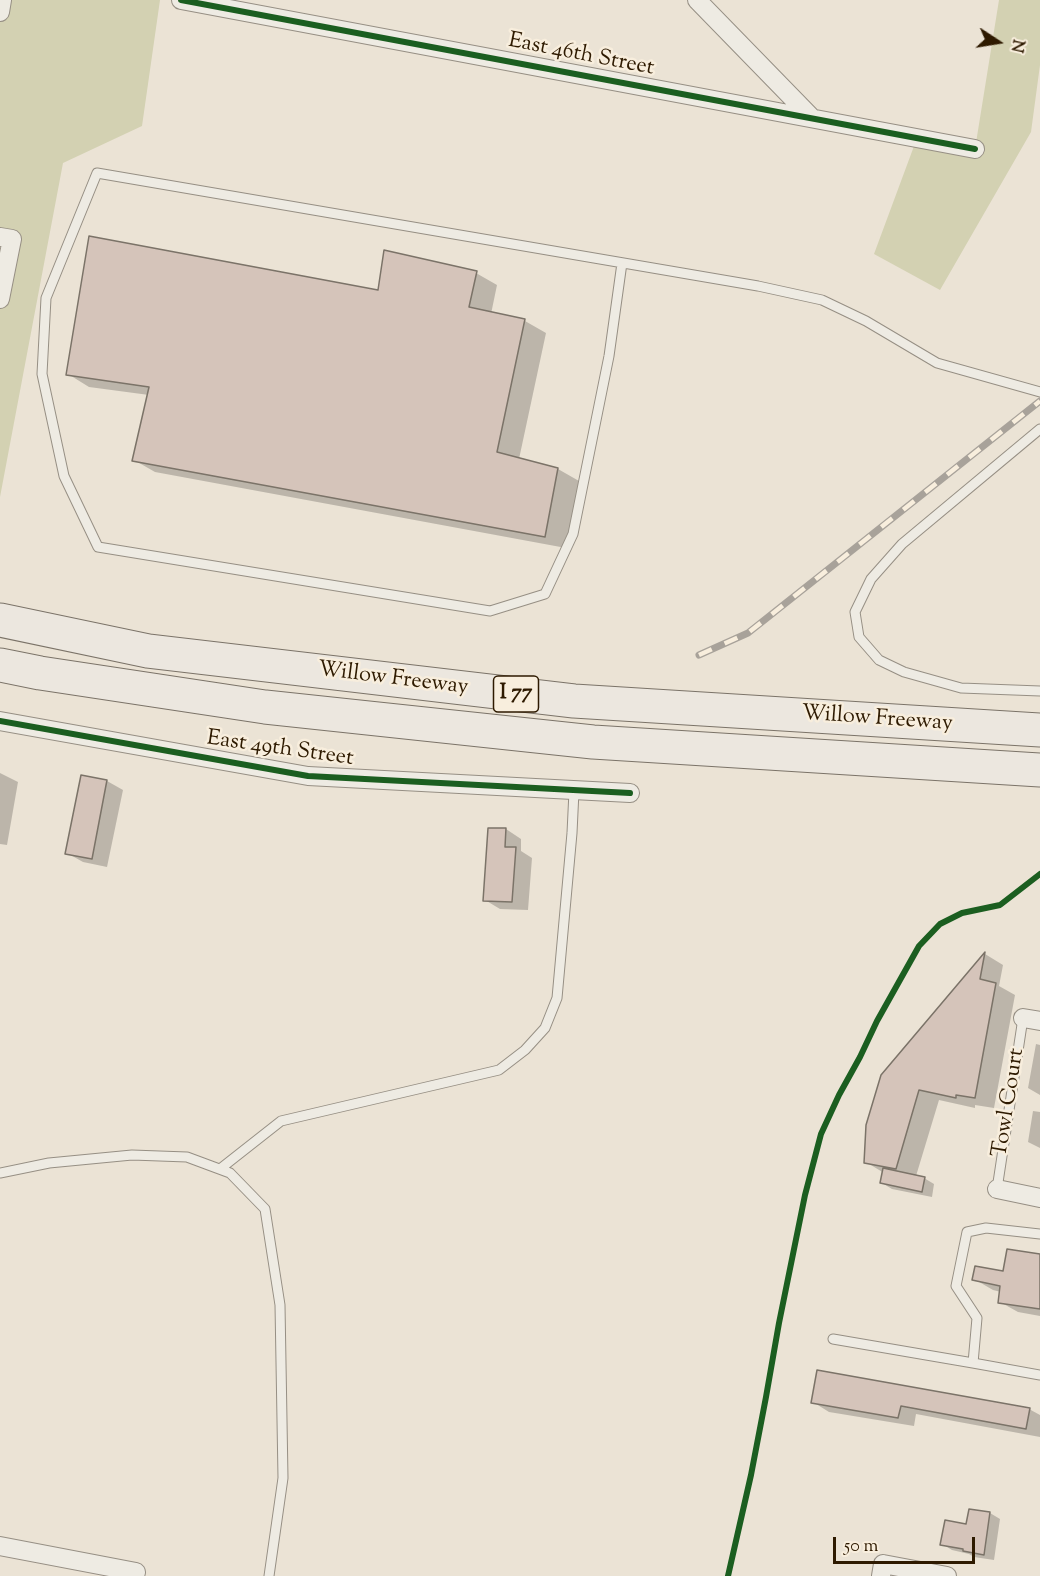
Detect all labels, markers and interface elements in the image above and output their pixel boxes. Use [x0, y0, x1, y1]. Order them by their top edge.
north arrow [968, 12, 1028, 72]
street label: East 46th Street [506, 29, 656, 83]
text: N [1004, 37, 1029, 54]
street label: Willow Freeway [316, 658, 470, 702]
road number: I 77 [494, 676, 538, 712]
street label: Willow Freeway [801, 702, 953, 738]
street label: East 49th Street [205, 727, 355, 773]
street label: Towl Court [988, 1047, 1032, 1159]
scale bar [836, 1525, 978, 1563]
text: 50 m [844, 1534, 878, 1560]

